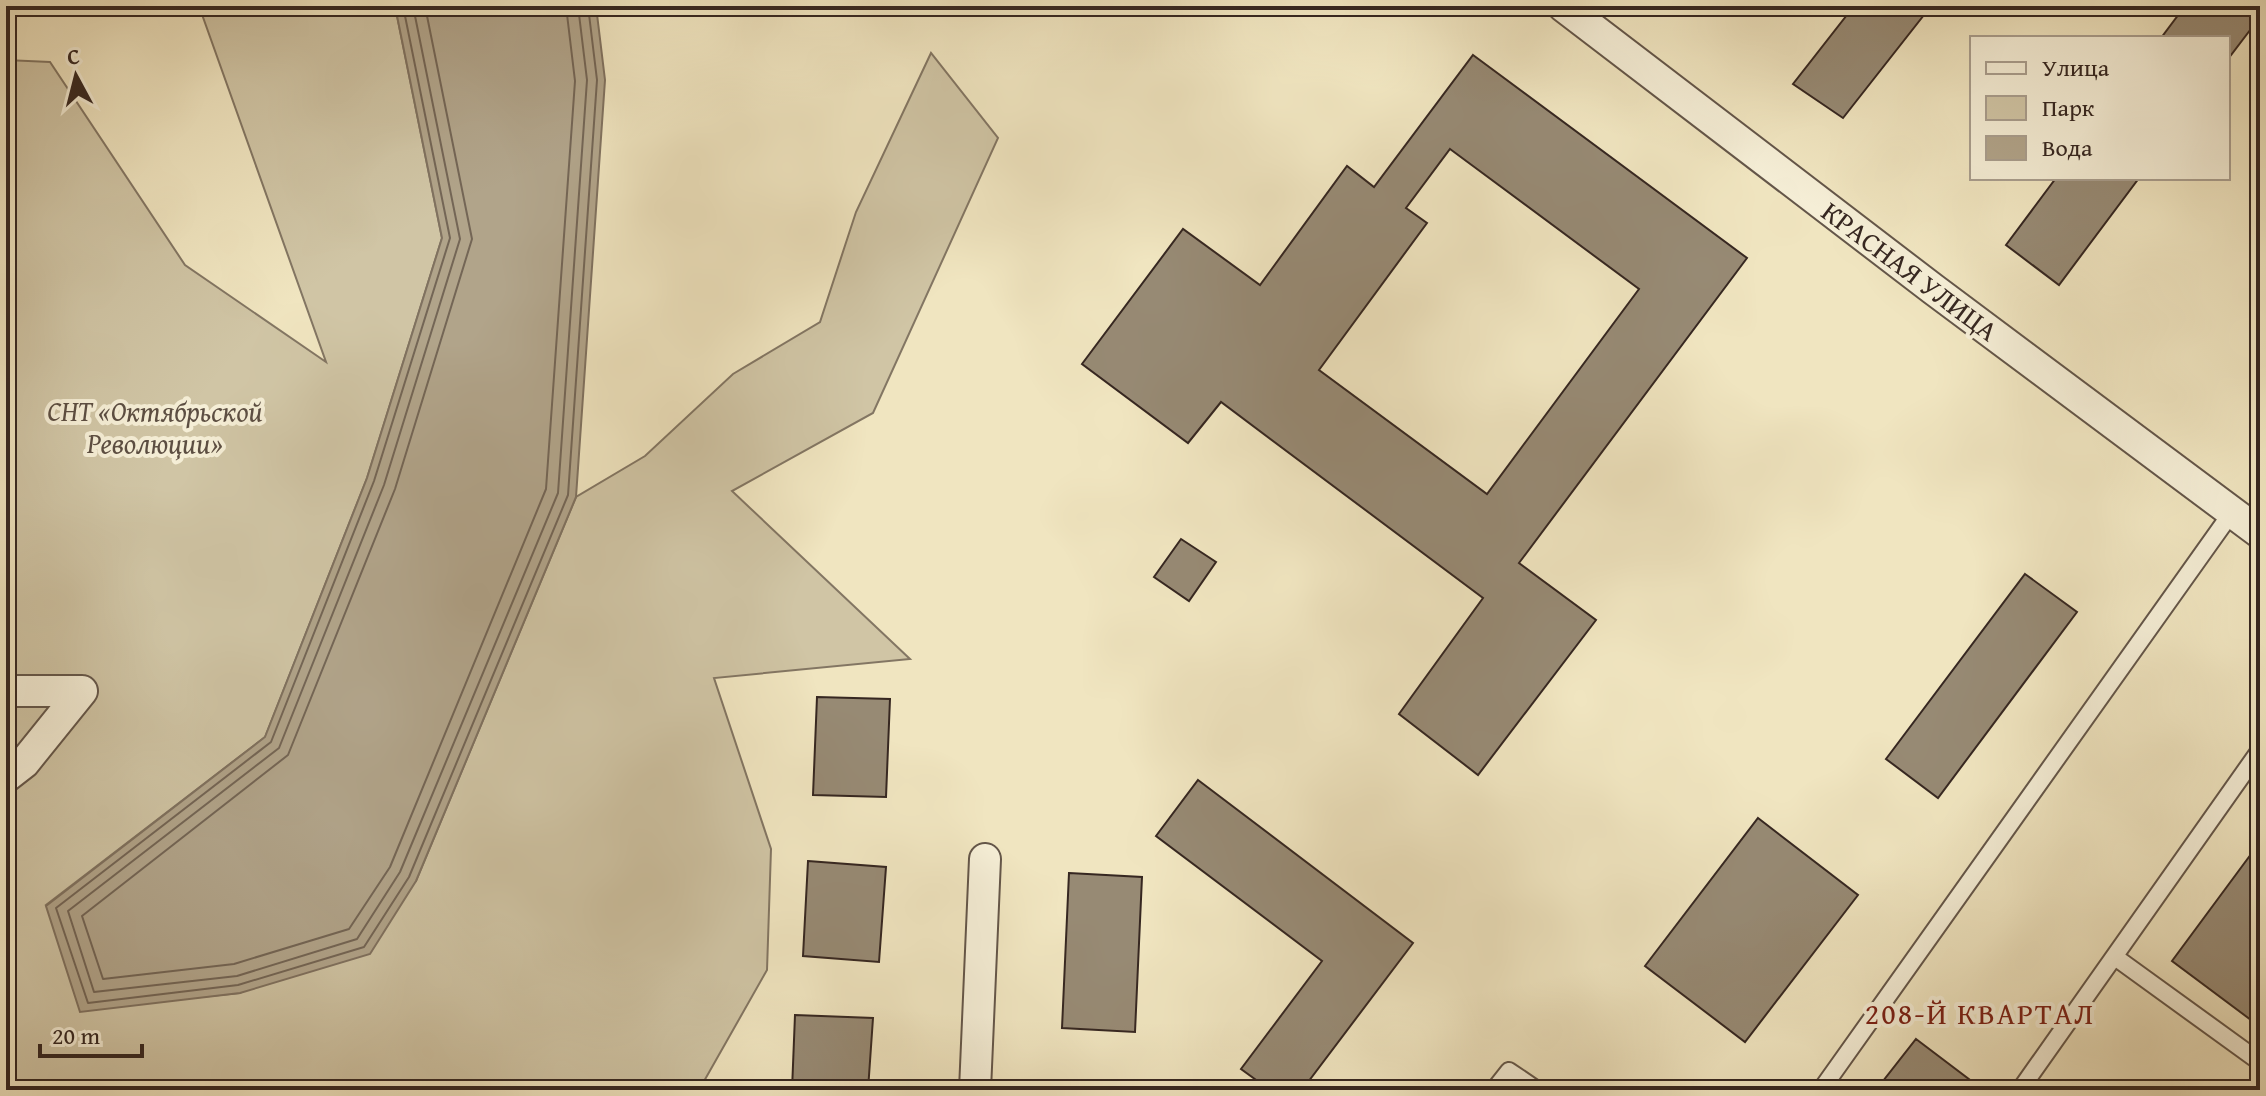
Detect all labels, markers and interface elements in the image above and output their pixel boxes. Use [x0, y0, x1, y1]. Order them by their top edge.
north arrow [36, 36, 116, 116]
legend [1970, 36, 2230, 180]
text: С [65, 40, 82, 73]
text: Улица [2042, 50, 2110, 85]
text: Парк [2042, 90, 2095, 125]
text: Вода [2042, 130, 2093, 165]
street label: КРАСНАЯ УЛИЦА [1814, 191, 2007, 351]
park label: СНТ «Октябрьской Революции» [47, 390, 263, 463]
district label: 208-Й КВАРТАЛ [1865, 991, 2095, 1035]
scale bar [40, 1008, 142, 1058]
text: 20 m [52, 1018, 100, 1053]

